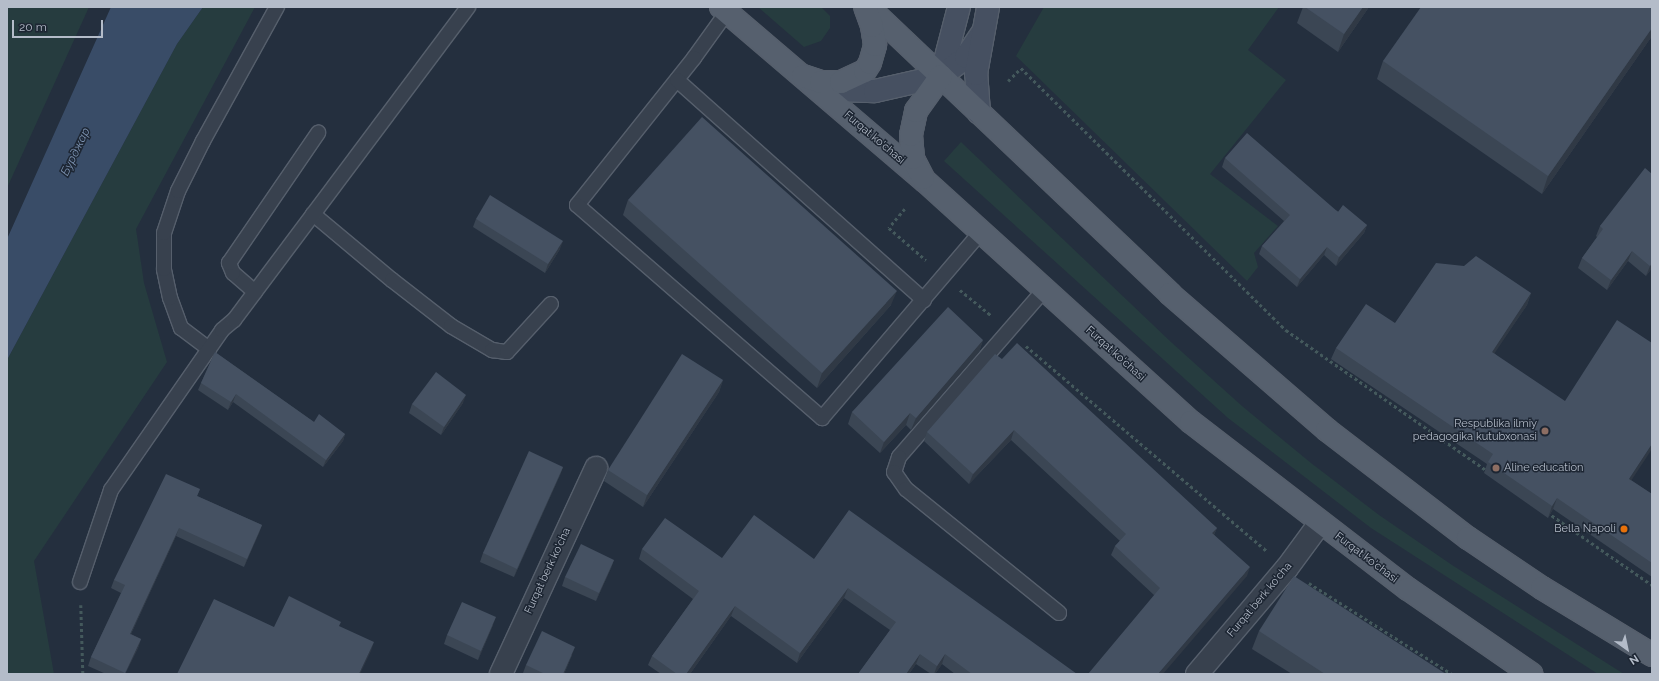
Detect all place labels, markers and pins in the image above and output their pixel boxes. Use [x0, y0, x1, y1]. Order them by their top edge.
place label: Respublika ilmiy pedagogika kutubxonasi [1413, 418, 1537, 444]
marker: Respublika ilmiy pedagogika kutubxonasi [1540, 426, 1550, 436]
place label: Aline education [1504, 461, 1583, 475]
marker: Aline education [1491, 463, 1501, 473]
place label: Bella Napoli [1554, 522, 1616, 536]
marker: Bella Napoli [1619, 524, 1629, 534]

